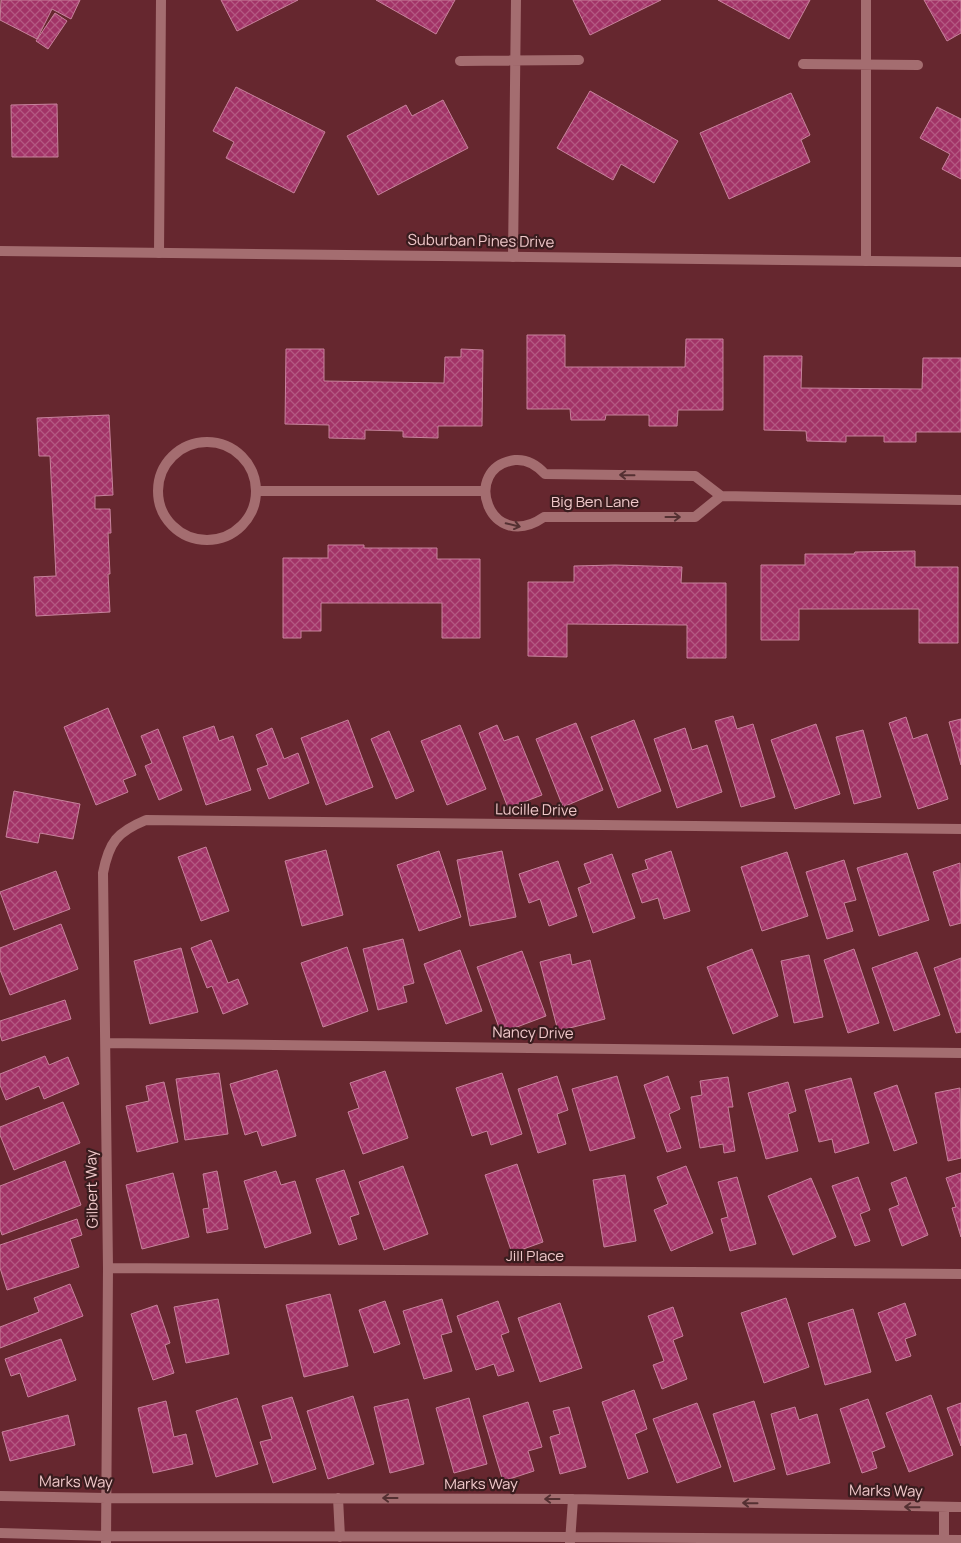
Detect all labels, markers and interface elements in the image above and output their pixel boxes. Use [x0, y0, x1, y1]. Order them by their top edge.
street label: Suburban Pines Drive [408, 229, 555, 252]
one-way arrow [619, 470, 636, 480]
street label: Big Ben Lane [551, 491, 639, 512]
one-way arrow [664, 512, 680, 522]
one-way arrow [505, 521, 521, 530]
street label: Lucille Drive [495, 798, 577, 821]
street label: Nancy Drive [492, 1021, 574, 1044]
street label: Gilbert Way [80, 1149, 103, 1229]
street label: Jill Place [506, 1245, 564, 1266]
street label: Marks Way [39, 1470, 113, 1493]
street label: Marks Way [444, 1473, 518, 1494]
street label: Marks Way [849, 1479, 923, 1502]
one-way arrow [382, 1493, 398, 1503]
one-way arrow [545, 1494, 561, 1504]
one-way arrow [742, 1498, 758, 1508]
one-way arrow [905, 1502, 921, 1511]

